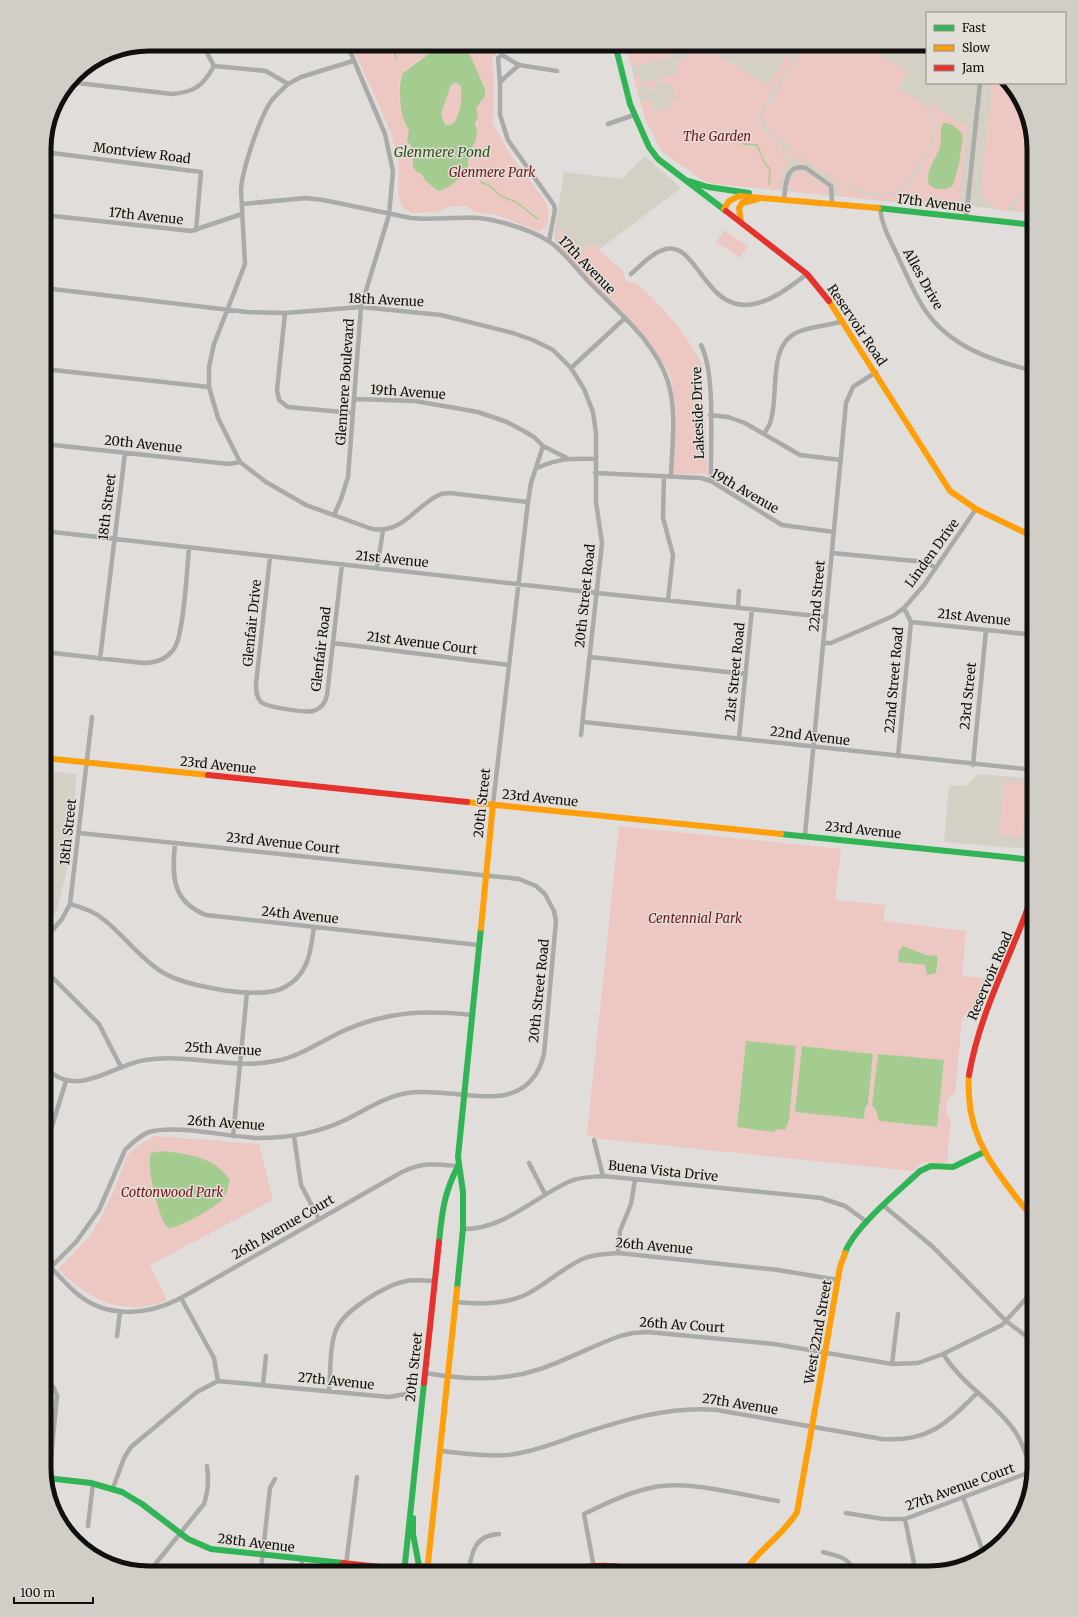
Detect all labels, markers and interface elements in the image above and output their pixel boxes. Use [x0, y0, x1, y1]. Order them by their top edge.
legend [926, 12, 1066, 84]
text: Fast [962, 20, 986, 35]
text: Slow [962, 40, 991, 55]
text: Jam [961, 60, 985, 75]
park label: The Garden [683, 128, 751, 145]
street label: Montview Road [92, 139, 192, 167]
water label: Glenmere Pond [394, 143, 490, 161]
park label: Glenmere Park [449, 164, 535, 181]
street label: 17th Avenue [896, 190, 972, 216]
street label: 17th Avenue [108, 204, 184, 228]
street label: 17th Avenue [555, 232, 619, 298]
street label: Alles Drive [899, 244, 947, 313]
street label: Reservoir Road [823, 281, 891, 369]
street label: 18th Avenue [348, 290, 424, 310]
street label: Glenmere Boulevard [332, 318, 358, 446]
street label: Lakeside Drive [688, 366, 708, 459]
street label: 19th Avenue [370, 381, 446, 403]
street label: 20th Avenue [103, 431, 183, 457]
street label: 19th Avenue [708, 465, 782, 517]
street label: 18th Street [94, 473, 120, 541]
street label: Linden Drive [901, 515, 963, 591]
street label: 20th Street Road [571, 543, 599, 649]
street label: 21st Avenue [355, 547, 430, 571]
street label: 22nd Street [805, 559, 829, 633]
street label: Glenfair Drive [239, 578, 265, 667]
street label: Glenfair Road [307, 605, 335, 692]
street label: 21st Avenue [937, 605, 1012, 629]
street label: 21st Street Road [721, 621, 749, 722]
street label: 22nd Street Road [881, 626, 907, 734]
street label: 21st Avenue Court [366, 628, 478, 658]
street label: 23rd Street [956, 661, 980, 731]
street label: 22nd Avenue [769, 723, 851, 749]
street label: 23rd Avenue [179, 753, 257, 777]
street label: 20th Street [470, 767, 494, 839]
street label: 23rd Avenue [501, 786, 579, 810]
street label: 18th Street [56, 798, 80, 866]
street label: 23rd Avenue [824, 818, 902, 842]
street label: 23rd Avenue Court [225, 829, 341, 857]
street label: 24th Avenue [261, 903, 340, 928]
park label: Centennial Park [648, 910, 742, 927]
street label: Reservoir Road [964, 929, 1016, 1023]
street label: 20th Street Road [525, 938, 553, 1044]
street label: 25th Avenue [184, 1039, 262, 1060]
street label: 26th Avenue [187, 1112, 265, 1134]
street label: Buena Vista Drive [607, 1157, 719, 1185]
park label: Cottonwood Park [121, 1184, 223, 1201]
street label: 26th Avenue Court [229, 1191, 337, 1263]
street label: 26th Avenue [615, 1234, 694, 1258]
street label: West 22nd Street [800, 1278, 836, 1387]
street label: 26th Av Court [639, 1314, 725, 1336]
street label: 20th Street [402, 1331, 426, 1403]
street label: 27th Avenue [297, 1369, 375, 1393]
street label: 27th Avenue [701, 1390, 779, 1418]
street label: 27th Avenue Court [903, 1459, 1017, 1515]
street label: 28th Avenue [216, 1530, 296, 1556]
scale bar [14, 1579, 93, 1605]
text: 100 m [20, 1585, 55, 1600]

